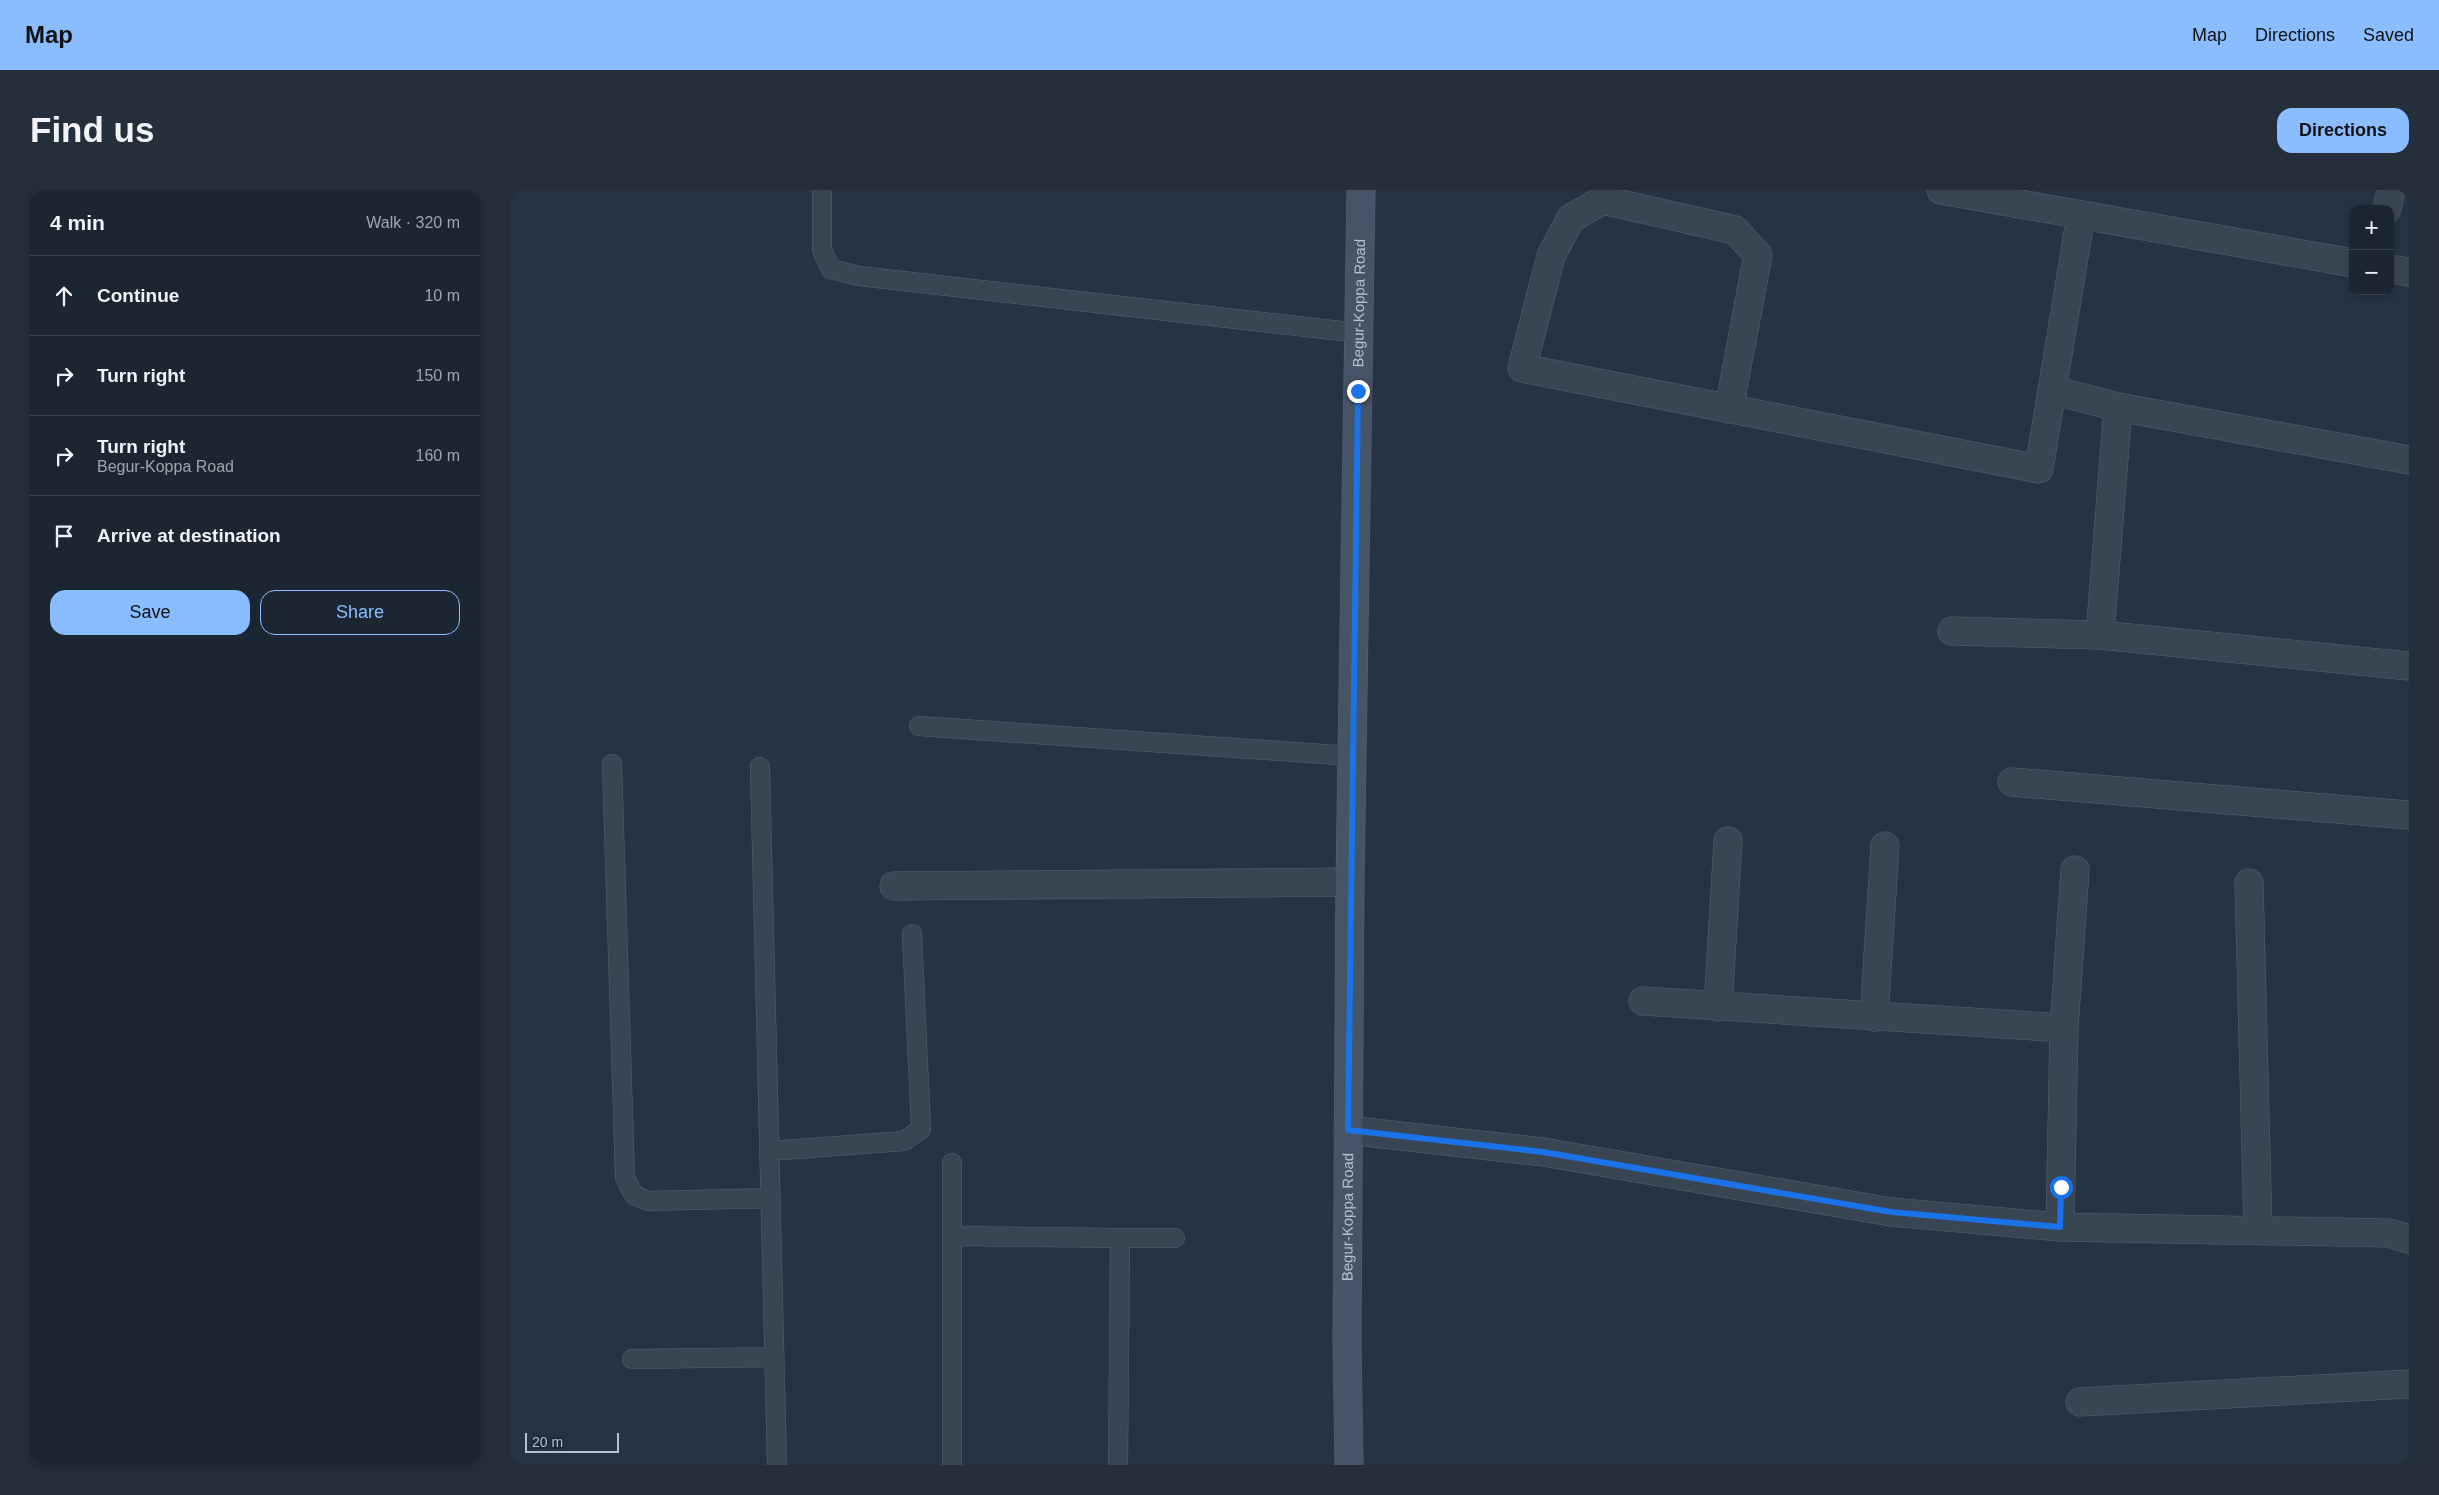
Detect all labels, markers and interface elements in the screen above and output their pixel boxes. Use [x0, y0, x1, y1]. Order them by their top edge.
text: Map [25, 21, 73, 48]
text: Map [2192, 25, 2227, 45]
text: Directions [2255, 25, 2335, 45]
text: Saved [2363, 25, 2414, 45]
button: Directions [2277, 108, 2409, 153]
text: Find us [30, 110, 154, 149]
map controls [2349, 205, 2394, 295]
button: + [2349, 205, 2394, 250]
text: 4 min [50, 211, 105, 234]
text: Walk · 320 m [366, 214, 460, 231]
street label: Begur-Koppa Road [1349, 239, 1368, 367]
button: − [2349, 250, 2394, 295]
icon: ahead [50, 282, 78, 310]
text: Continue [97, 285, 179, 306]
text: 10 m [424, 287, 460, 304]
icon: right [50, 362, 78, 390]
text: Turn right [97, 365, 185, 386]
text: 150 m [416, 367, 460, 384]
route end [1347, 380, 1370, 403]
text: Turn right [97, 436, 185, 457]
icon: right [50, 442, 78, 470]
text: 160 m [416, 447, 460, 464]
text: Begur-Koppa Road [97, 458, 234, 475]
icon: arrive [50, 522, 78, 550]
text: Arrive at destination [97, 525, 281, 546]
button: Save [50, 590, 250, 635]
button: Share [260, 590, 460, 635]
street label: Begur-Koppa Road [1338, 1153, 1356, 1281]
route start [2050, 1176, 2073, 1199]
scale bar [525, 1430, 619, 1453]
text: 20 m [532, 1434, 563, 1450]

